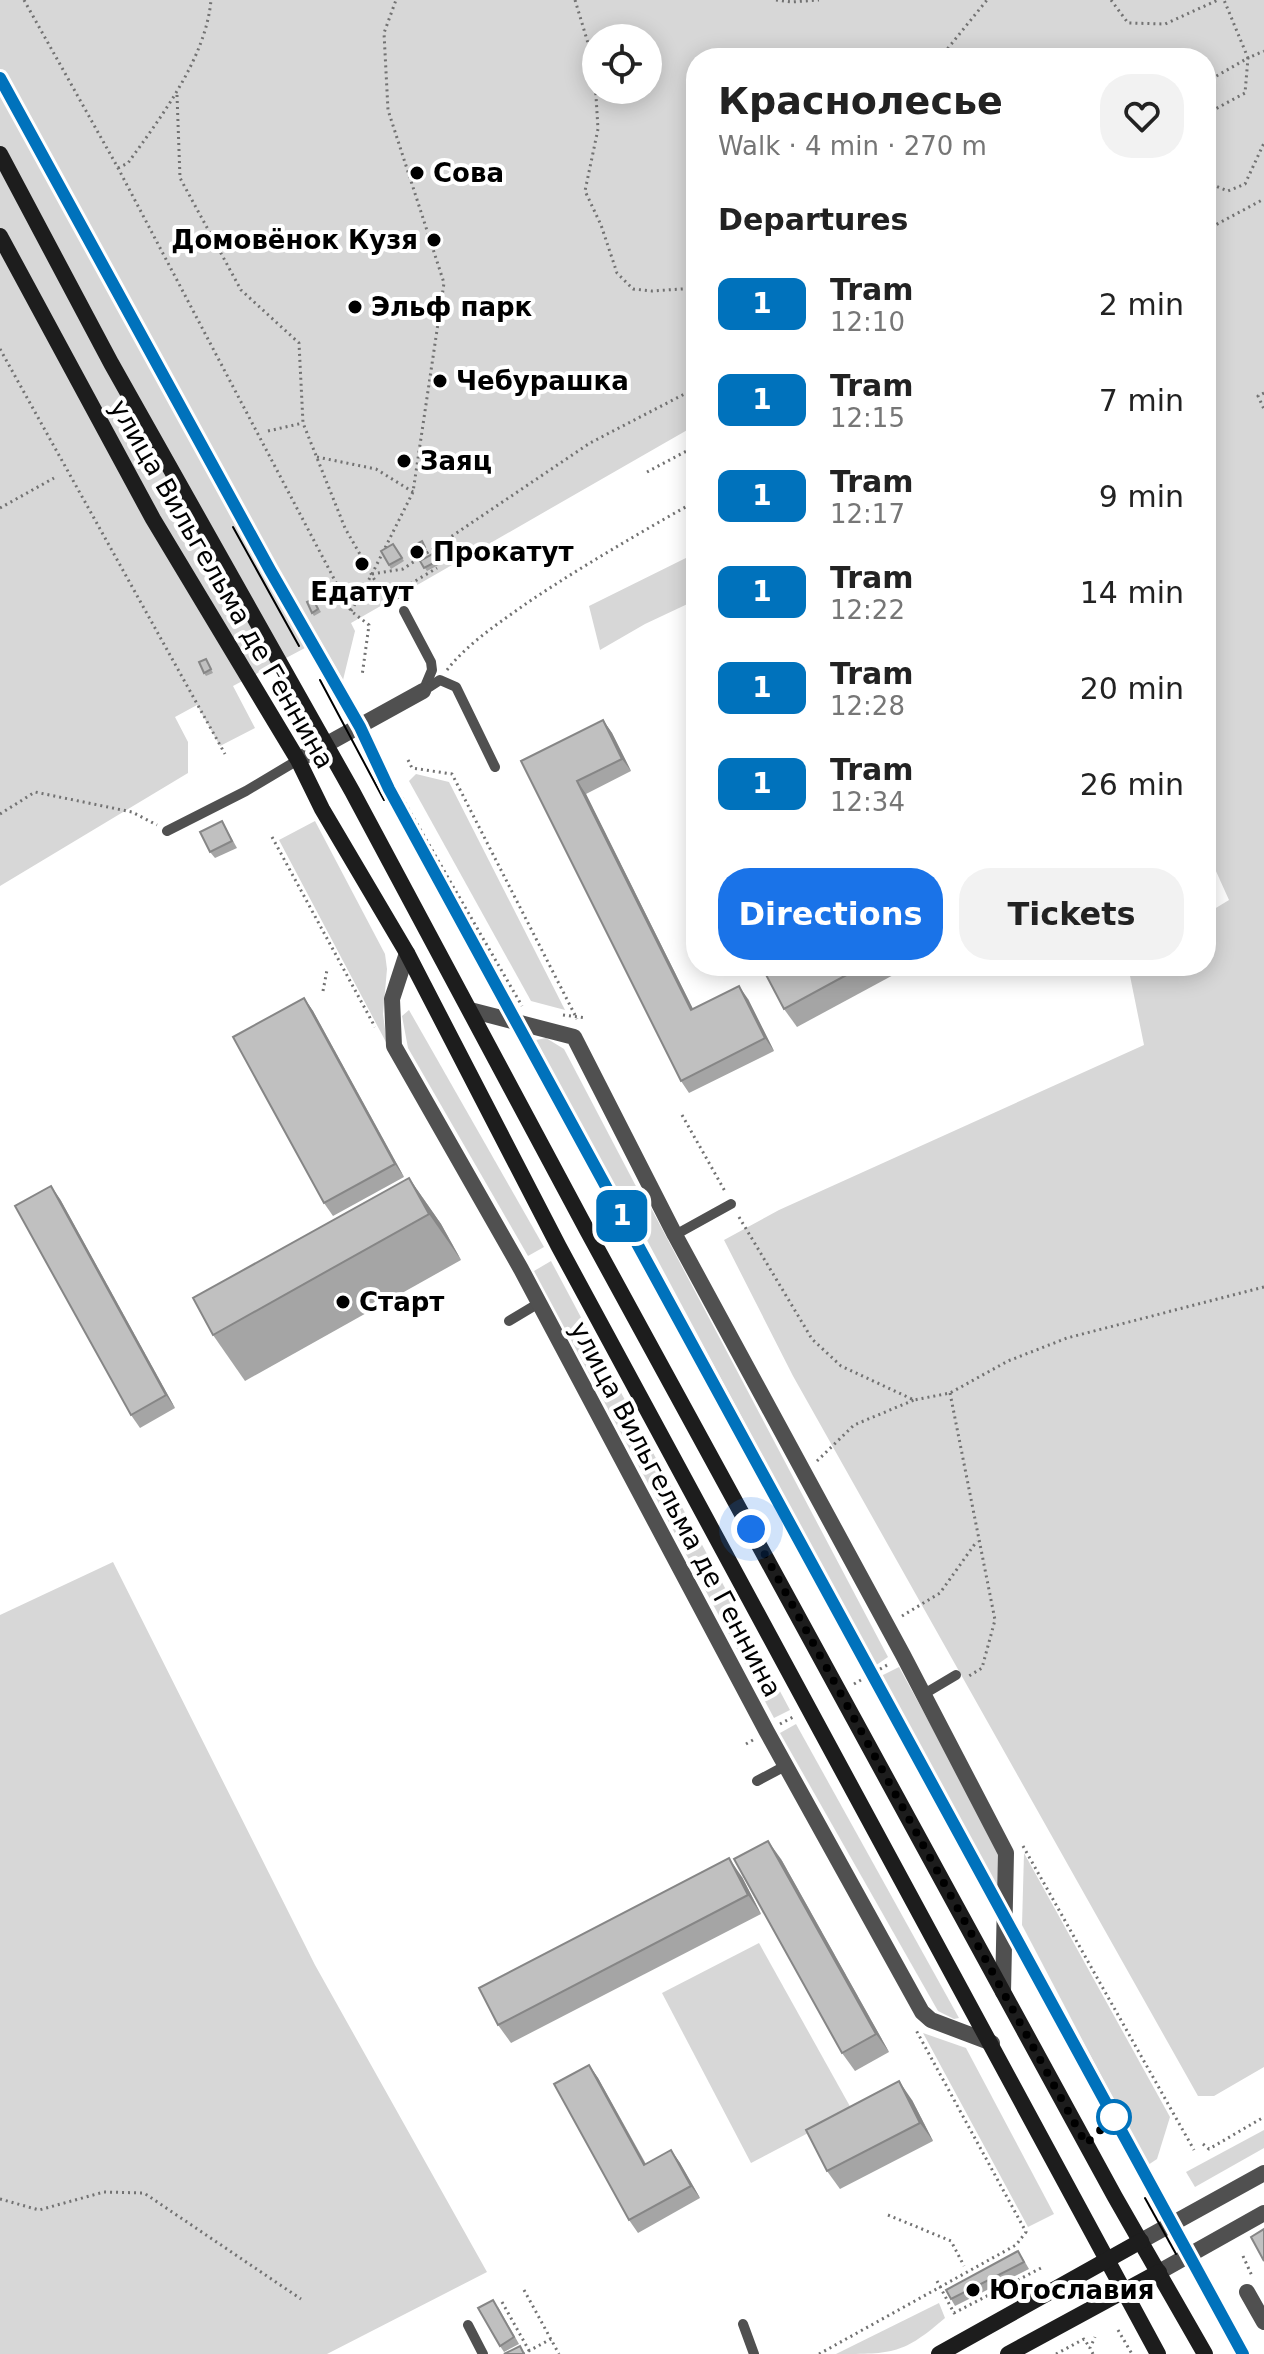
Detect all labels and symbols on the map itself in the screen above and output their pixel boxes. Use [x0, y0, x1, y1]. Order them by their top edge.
place label: Сова [433, 158, 504, 188]
marker: Сова [408, 164, 426, 182]
place label: Домовёнок Кузя [171, 225, 418, 255]
marker: Домовёнок Кузя [425, 231, 443, 249]
place label: Эльф парк [371, 292, 533, 322]
marker: Эльф парк [346, 298, 364, 316]
place label: Чебурашка [456, 366, 629, 396]
marker: Чебурашка [431, 372, 449, 390]
street label: улица Вильгельма де Геннина [104, 394, 340, 774]
place label: Заяц [420, 446, 492, 476]
marker: Заяц [395, 452, 413, 470]
place label: Прокатут [433, 537, 574, 567]
marker: Прокатут [408, 543, 426, 561]
marker: Едатут [353, 555, 371, 573]
place label: Едатут [310, 577, 414, 607]
line badge: 1 [596, 1190, 648, 1242]
place label: Старт [359, 1287, 444, 1317]
marker: Старт [334, 1293, 352, 1311]
street label: улица Вильгельма де Геннина [564, 1316, 788, 1702]
your location [731, 1509, 771, 1549]
unlabelled marker [1097, 2100, 1131, 2134]
place label: Югославия [989, 2275, 1154, 2305]
marker: Югославия [964, 2281, 982, 2299]

